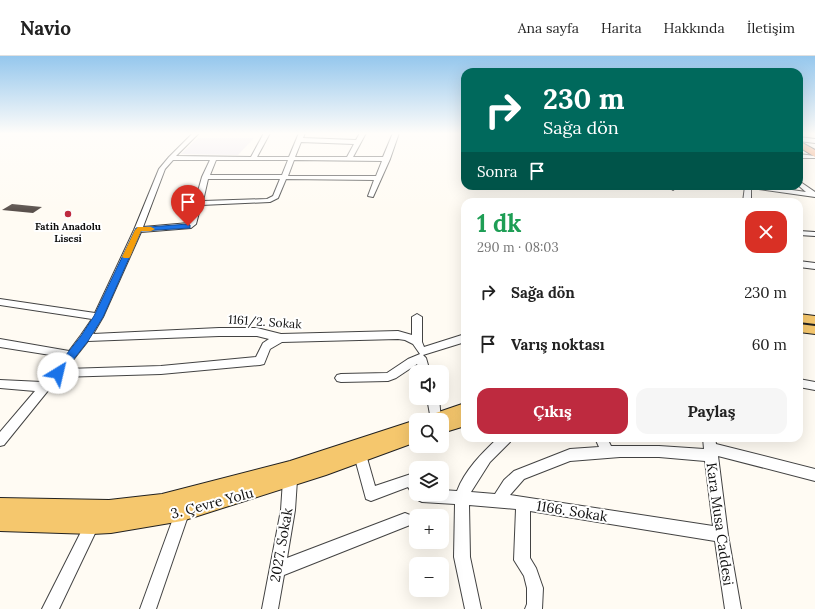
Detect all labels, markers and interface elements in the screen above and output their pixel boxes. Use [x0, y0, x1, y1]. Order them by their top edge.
text: Navio [20, 16, 71, 40]
text: Ana sayfa [518, 19, 579, 37]
text: Harita [601, 19, 642, 37]
text: Hakkında [664, 19, 725, 37]
text: İletişim [747, 19, 795, 37]
text: 230 m [543, 81, 625, 117]
icon: right [477, 84, 529, 136]
text: Sağa dön [543, 116, 619, 139]
icon: arrive [526, 160, 548, 182]
text: Sonra [477, 162, 518, 181]
pin [171, 185, 205, 226]
icon: arrive [177, 191, 199, 213]
text: 1 dk [477, 208, 522, 239]
marker: Fatih Anadolu Lisesi [63, 209, 73, 219]
button: close [745, 211, 787, 253]
place label: Fatih Anadolu Lisesi [35, 220, 101, 245]
text: 290 m · 08:03 [477, 239, 559, 256]
icon: right [477, 281, 499, 303]
text: Sağa dön [511, 283, 575, 302]
text: 230 m [744, 283, 787, 302]
street label: 1161/2. Sokak [228, 311, 303, 333]
icon: arrive [477, 333, 499, 355]
text: Varış noktası [511, 335, 605, 354]
text: 60 m [752, 335, 787, 354]
position arrow [37, 352, 79, 394]
map controls [409, 365, 449, 597]
button: sound [409, 365, 449, 405]
button: Çıkış [477, 388, 628, 434]
button: Paylaş [636, 388, 787, 434]
button: search [409, 413, 449, 453]
button: layers [409, 461, 449, 501]
street label: Kara Musa Caddesi [702, 461, 738, 587]
street label: 3. Çevre Yolu [169, 483, 255, 523]
street label: 1166. Sokak [535, 496, 609, 526]
street label: 2027. Sokak [266, 506, 296, 583]
button: + [409, 509, 449, 549]
button: − [409, 557, 449, 597]

